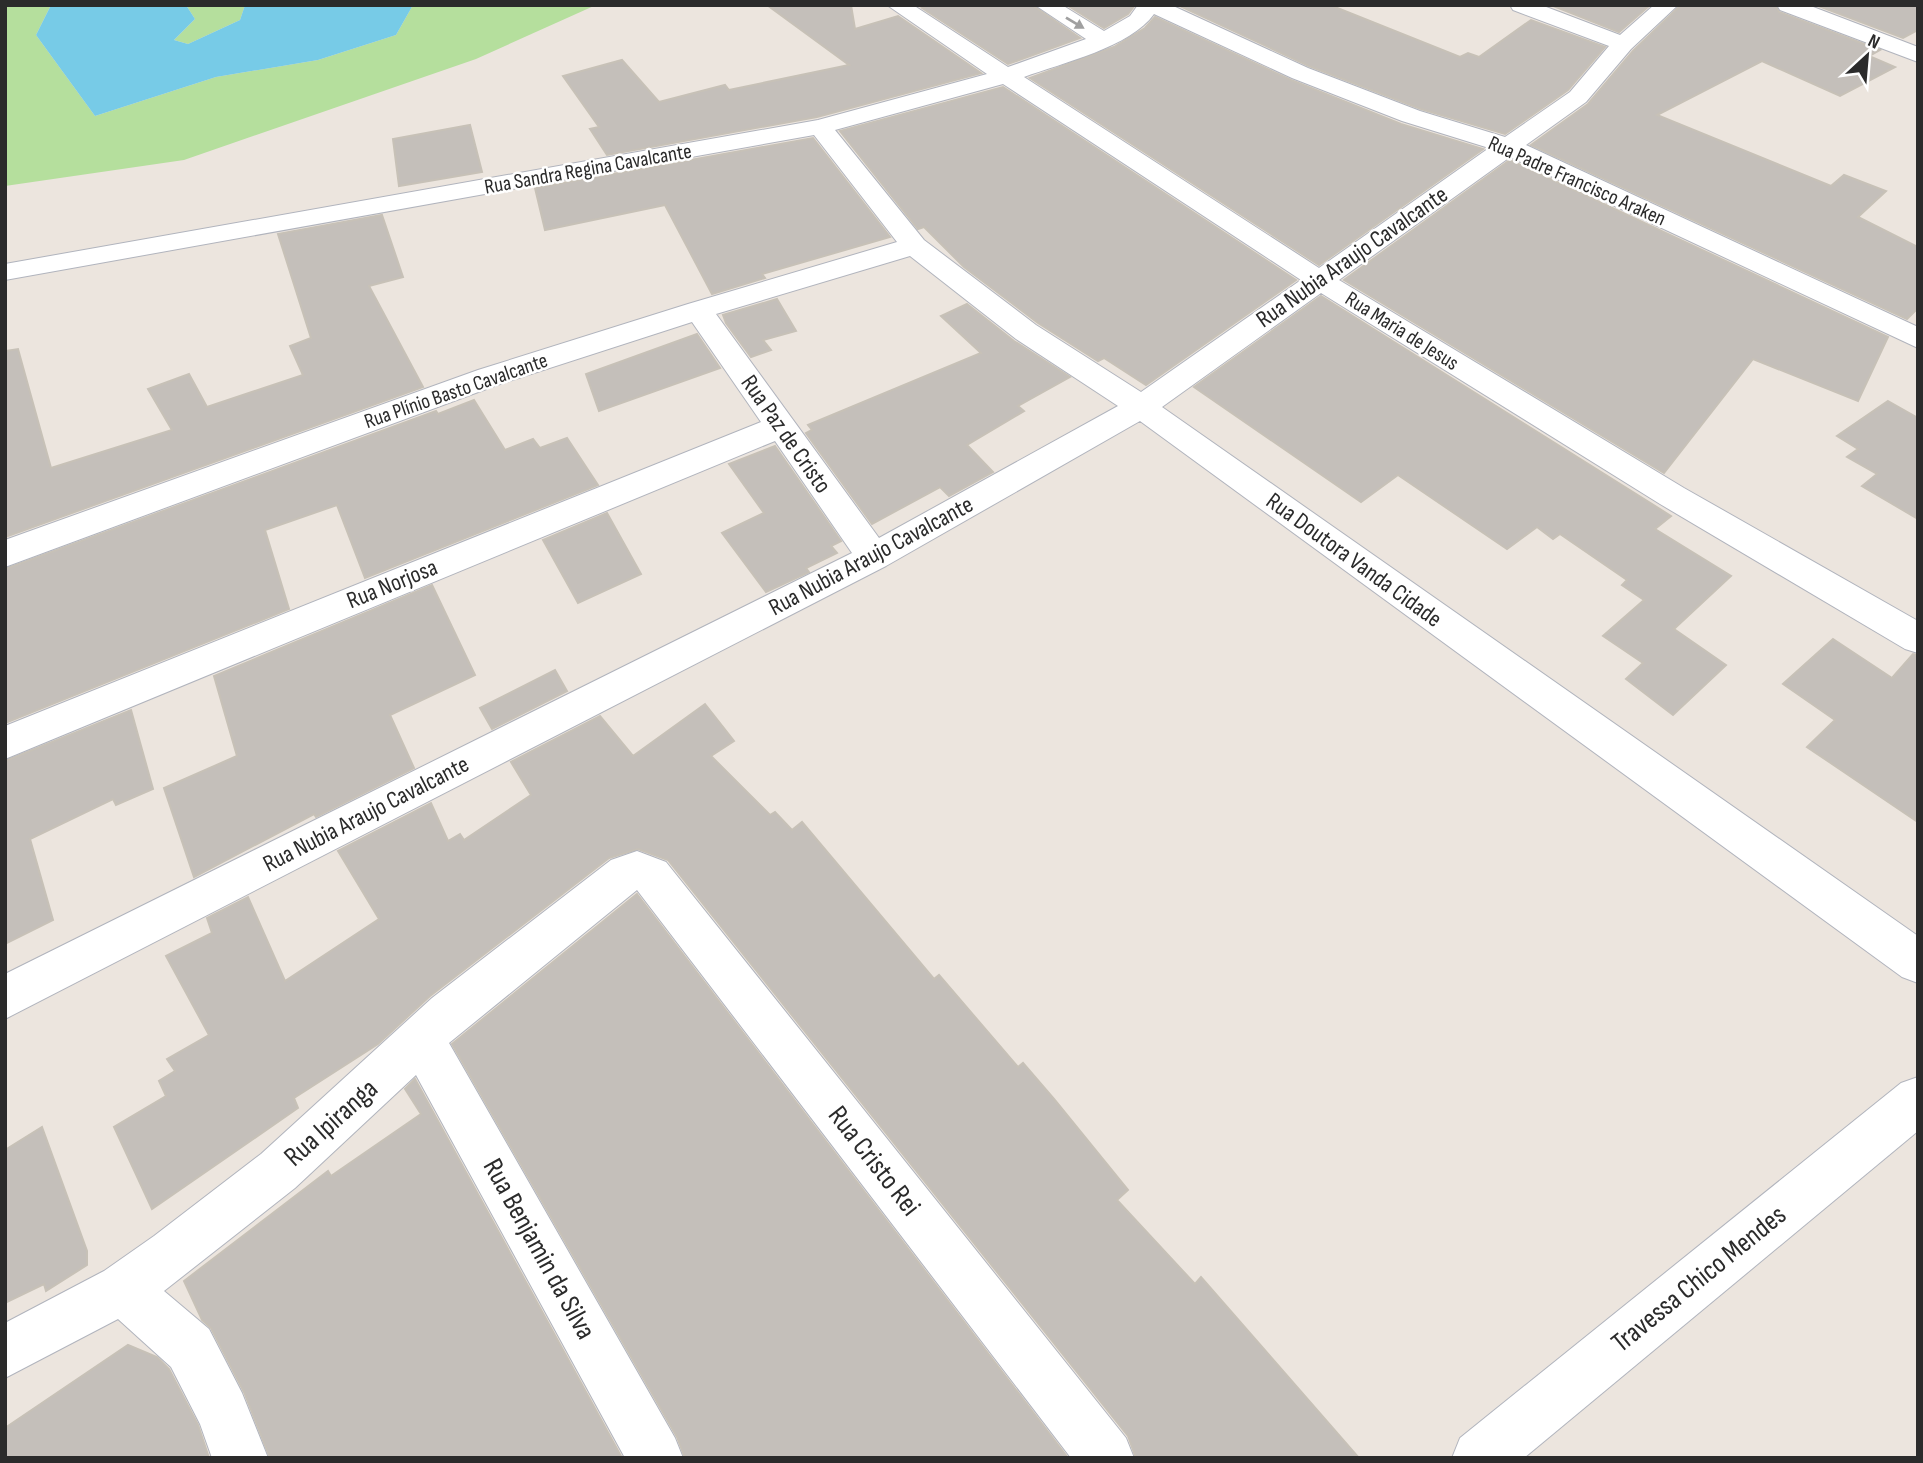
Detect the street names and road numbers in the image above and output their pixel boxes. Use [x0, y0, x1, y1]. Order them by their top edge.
street label: Rua Padre Francisco Araken [1484, 131, 1670, 231]
street label: Rua Sandra Regina Cavalcante [482, 138, 694, 200]
street label: Rua Nubia Araujo Cavalcante [1251, 180, 1453, 334]
street label: Rua Maria de Jesus [1341, 286, 1463, 376]
street label: Rua Plínio Basto Cavalcante [361, 348, 551, 434]
street label: Rua Paz de Cristo [735, 369, 837, 499]
street label: Rua Doutora Vanda Cidade [1260, 486, 1448, 634]
street label: Rua Nubia Araujo Cavalcante [764, 490, 978, 622]
street label: Rua Norjosa [342, 553, 442, 615]
street label: Rua Nubia Araujo Cavalcante [258, 750, 474, 878]
street label: Rua Ipiranga [277, 1073, 385, 1173]
street label: Rua Cristo Rei [821, 1100, 927, 1222]
street label: Rua Benjamin da Silva [476, 1153, 602, 1345]
street label: Travessa Chico Mendes [1605, 1199, 1793, 1359]

